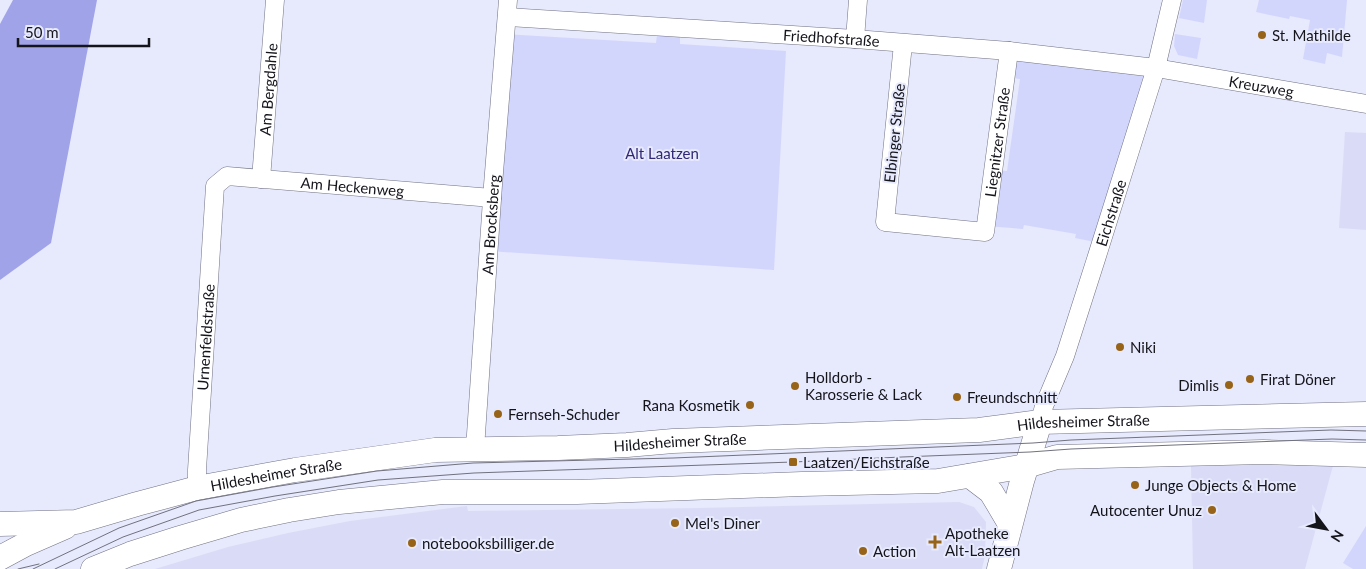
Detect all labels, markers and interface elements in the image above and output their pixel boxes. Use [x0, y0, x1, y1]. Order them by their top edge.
scale bar [18, 15, 149, 47]
text: 50 m [25, 23, 59, 41]
street label: Friedhofstraße [783, 25, 880, 50]
place label: St. Mathilde [1272, 26, 1351, 44]
marker: St. Mathilde [1256, 29, 1268, 41]
street label: Am Bergdahle [255, 42, 281, 136]
street label: Kreuzweg [1227, 72, 1295, 100]
street label: Elbinger Straße [880, 82, 908, 184]
street label: Liegnitzer Straße [981, 86, 1013, 198]
park label: Alt Laatzen [625, 144, 699, 162]
street label: Am Heckenweg [300, 173, 405, 200]
street label: Am Brocksberg [478, 174, 503, 275]
street label: Eichstraße [1092, 177, 1130, 248]
street label: Urnenfeldstraße [193, 283, 218, 391]
place label: Niki [1130, 338, 1156, 356]
marker: Niki [1114, 341, 1126, 353]
place label: Holldorb - Karosserie & Lack [805, 368, 923, 403]
place label: Firat Döner [1260, 370, 1336, 388]
marker: Firat Döner [1244, 373, 1256, 385]
place label: Dimlis [1178, 376, 1219, 394]
marker: Dimlis [1223, 379, 1235, 391]
marker: Holldorb - Karosserie & Lack [789, 380, 801, 392]
place label: Freundschnitt [967, 388, 1058, 406]
marker: Freundschnitt [951, 391, 963, 403]
place label: Rana Kosmetik [642, 396, 740, 414]
marker: Rana Kosmetik [744, 399, 756, 411]
place label: Fernseh-Schuder [508, 405, 620, 423]
marker: Fernseh-Schuder [492, 408, 504, 420]
street label: Hildesheimer Straße [1016, 410, 1150, 434]
street label: Hildesheimer Straße [613, 429, 747, 455]
place label: Laatzen/Eichstraße [803, 453, 930, 471]
street label: Hildesheimer Straße [209, 454, 343, 494]
marker: Laatzen/Eichstraße [787, 456, 799, 468]
place label: Junge Objects & Home [1145, 476, 1297, 494]
marker: Junge Objects & Home [1129, 479, 1141, 491]
place label: Autocenter Unuz [1090, 501, 1202, 519]
marker: Autocenter Unuz [1206, 504, 1218, 516]
north arrow [1301, 504, 1351, 554]
place label: Mel's Diner [685, 514, 761, 532]
marker: Mel's Diner [669, 517, 681, 529]
place label: Apotheke Alt-Laatzen [945, 524, 1020, 559]
text: N [1327, 527, 1348, 545]
place label: notebooksbilliger.de [422, 534, 555, 552]
marker: Apotheke Alt-Laatzen [929, 536, 941, 548]
marker: notebooksbilliger.de [406, 537, 418, 549]
place label: Action [873, 542, 916, 560]
marker: Action [857, 545, 869, 557]

